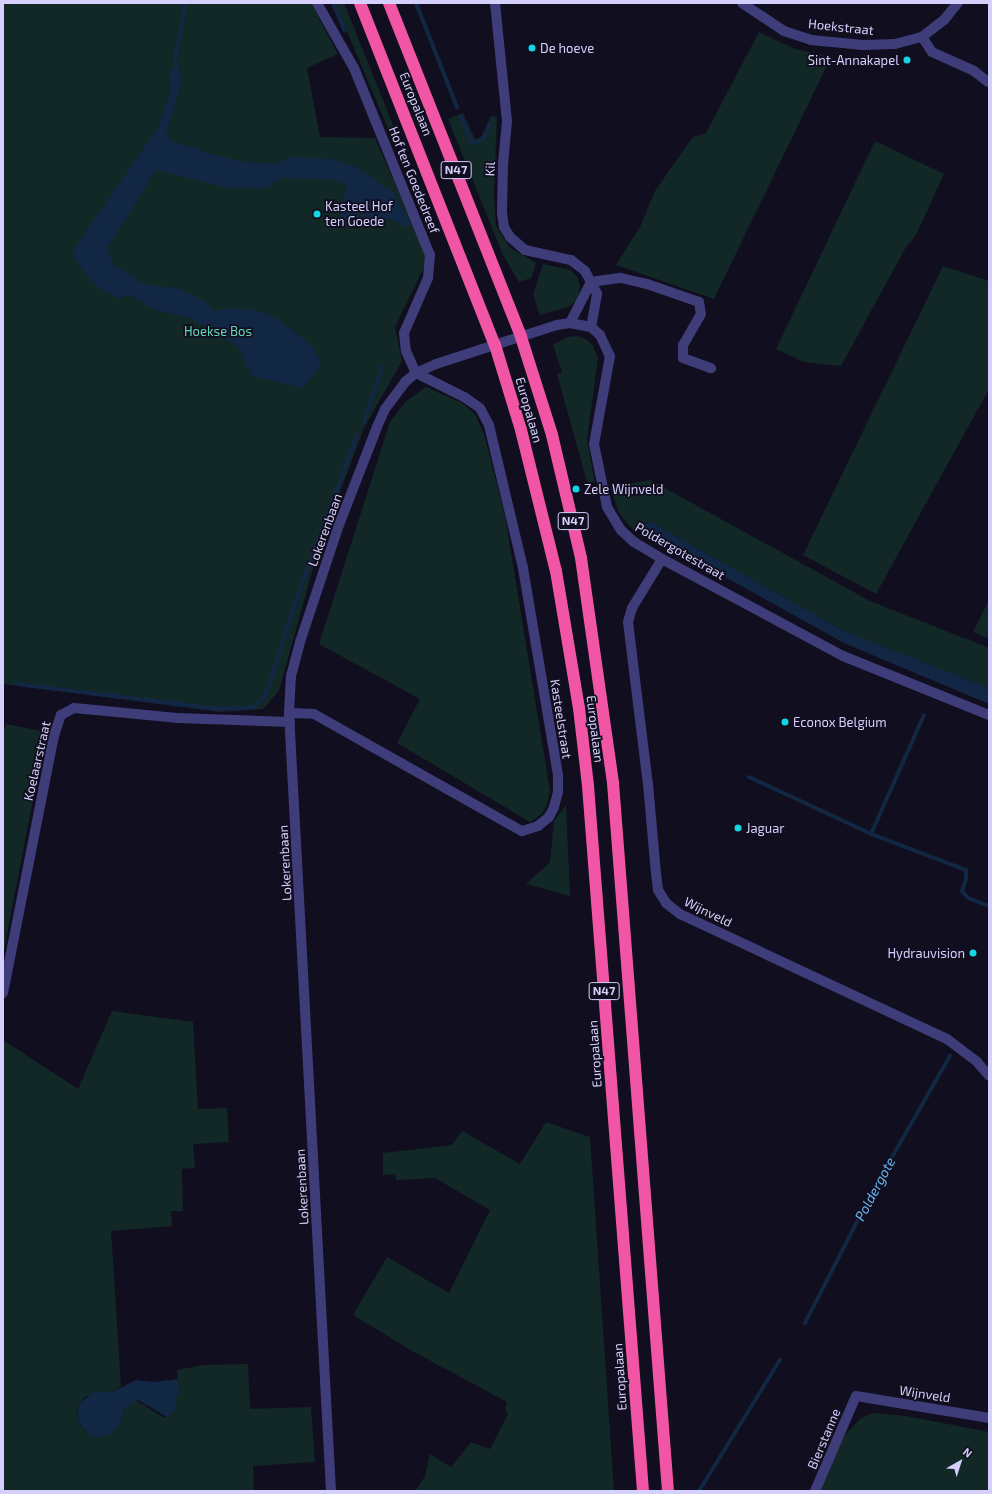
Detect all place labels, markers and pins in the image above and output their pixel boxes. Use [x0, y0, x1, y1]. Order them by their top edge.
place label: De hoeve [540, 40, 594, 56]
marker: De hoeve [527, 43, 537, 53]
place label: Sint-Annakapel [808, 52, 899, 68]
marker: Sint-Annakapel [902, 55, 912, 65]
place label: Kasteel Hof ten Goede [325, 199, 393, 230]
marker: Kasteel Hof ten Goede [312, 209, 322, 219]
place label: Zele Wijnveld [584, 481, 664, 497]
marker: Zele Wijnveld [571, 484, 581, 494]
place label: Econox Belgium [793, 714, 887, 730]
marker: Econox Belgium [780, 717, 790, 727]
place label: Jaguar [746, 820, 785, 836]
marker: Jaguar [733, 823, 743, 833]
place label: Hydrauvision [887, 945, 965, 961]
marker: Hydrauvision [968, 948, 978, 958]

